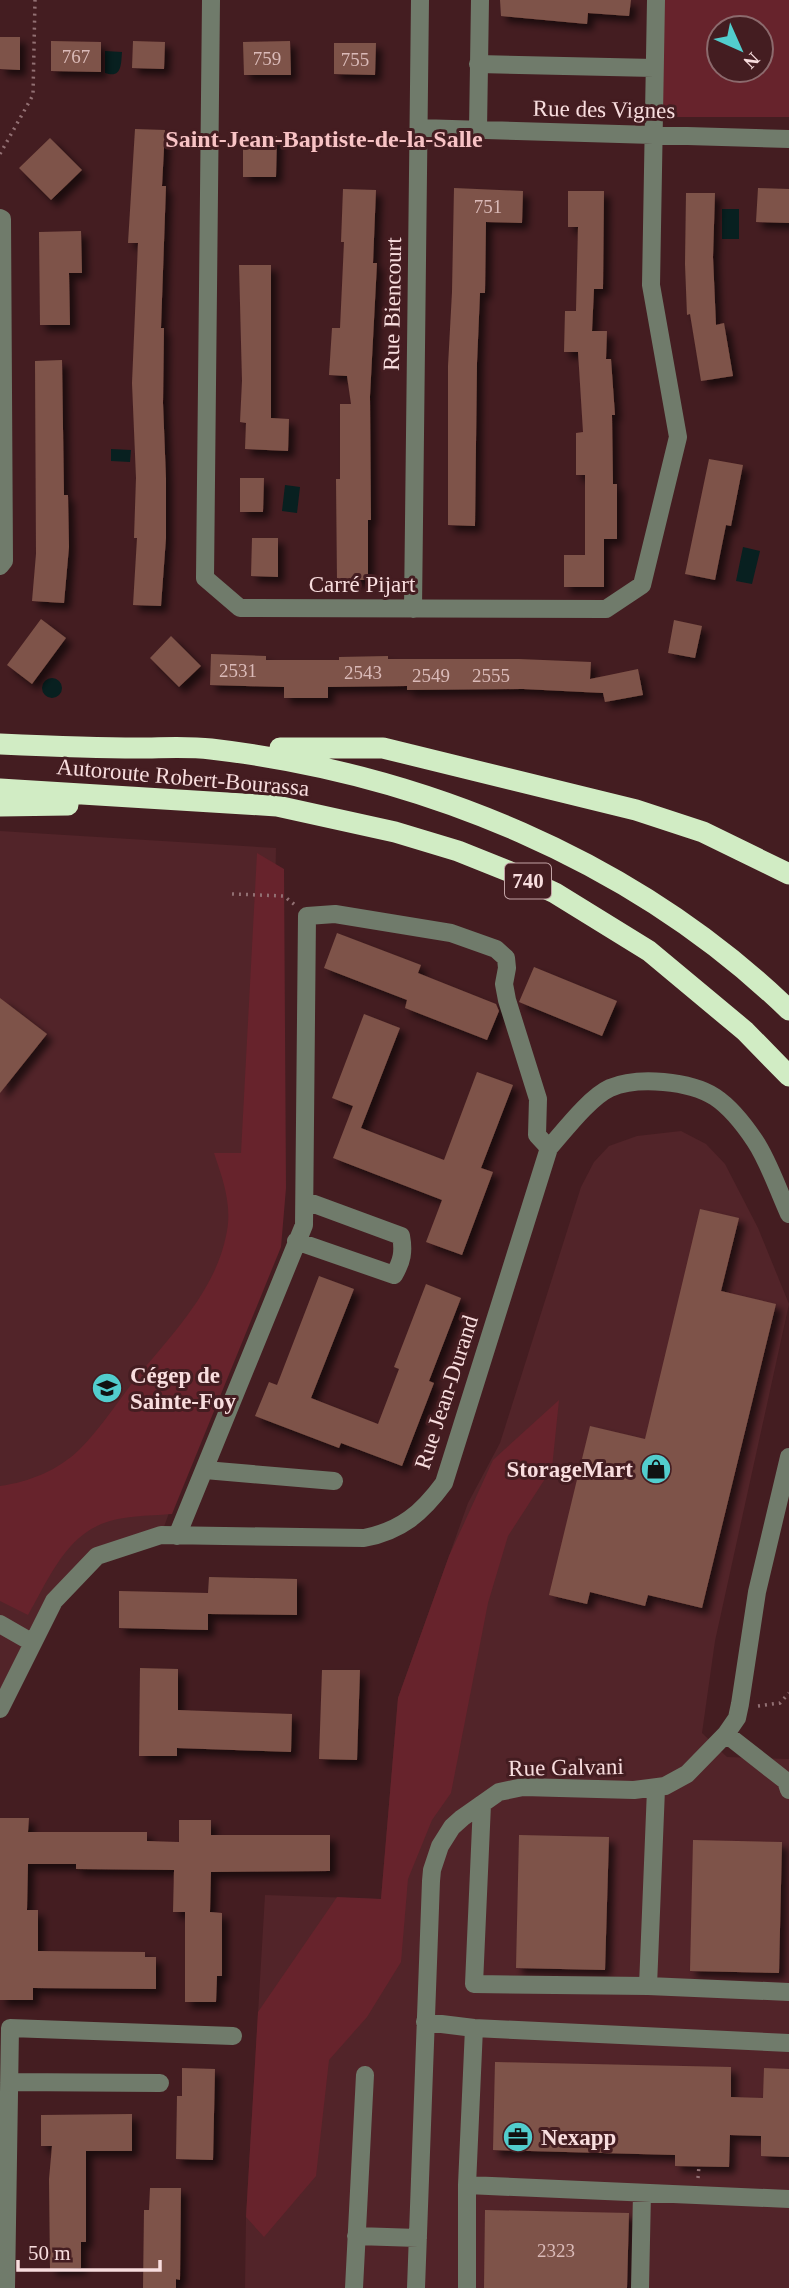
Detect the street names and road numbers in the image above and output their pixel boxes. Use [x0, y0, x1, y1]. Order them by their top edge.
street label: Rue des Vignes [532, 96, 676, 123]
street label: Rue Biencourt [379, 236, 406, 371]
street label: Carré Pijart [309, 572, 416, 597]
street label: Autoroute Robert-Bourassa [56, 754, 310, 801]
road number: 740 [505, 864, 551, 898]
street label: Rue Jean-Durand [410, 1312, 483, 1472]
street label: Rue Galvani [508, 1754, 624, 1781]

